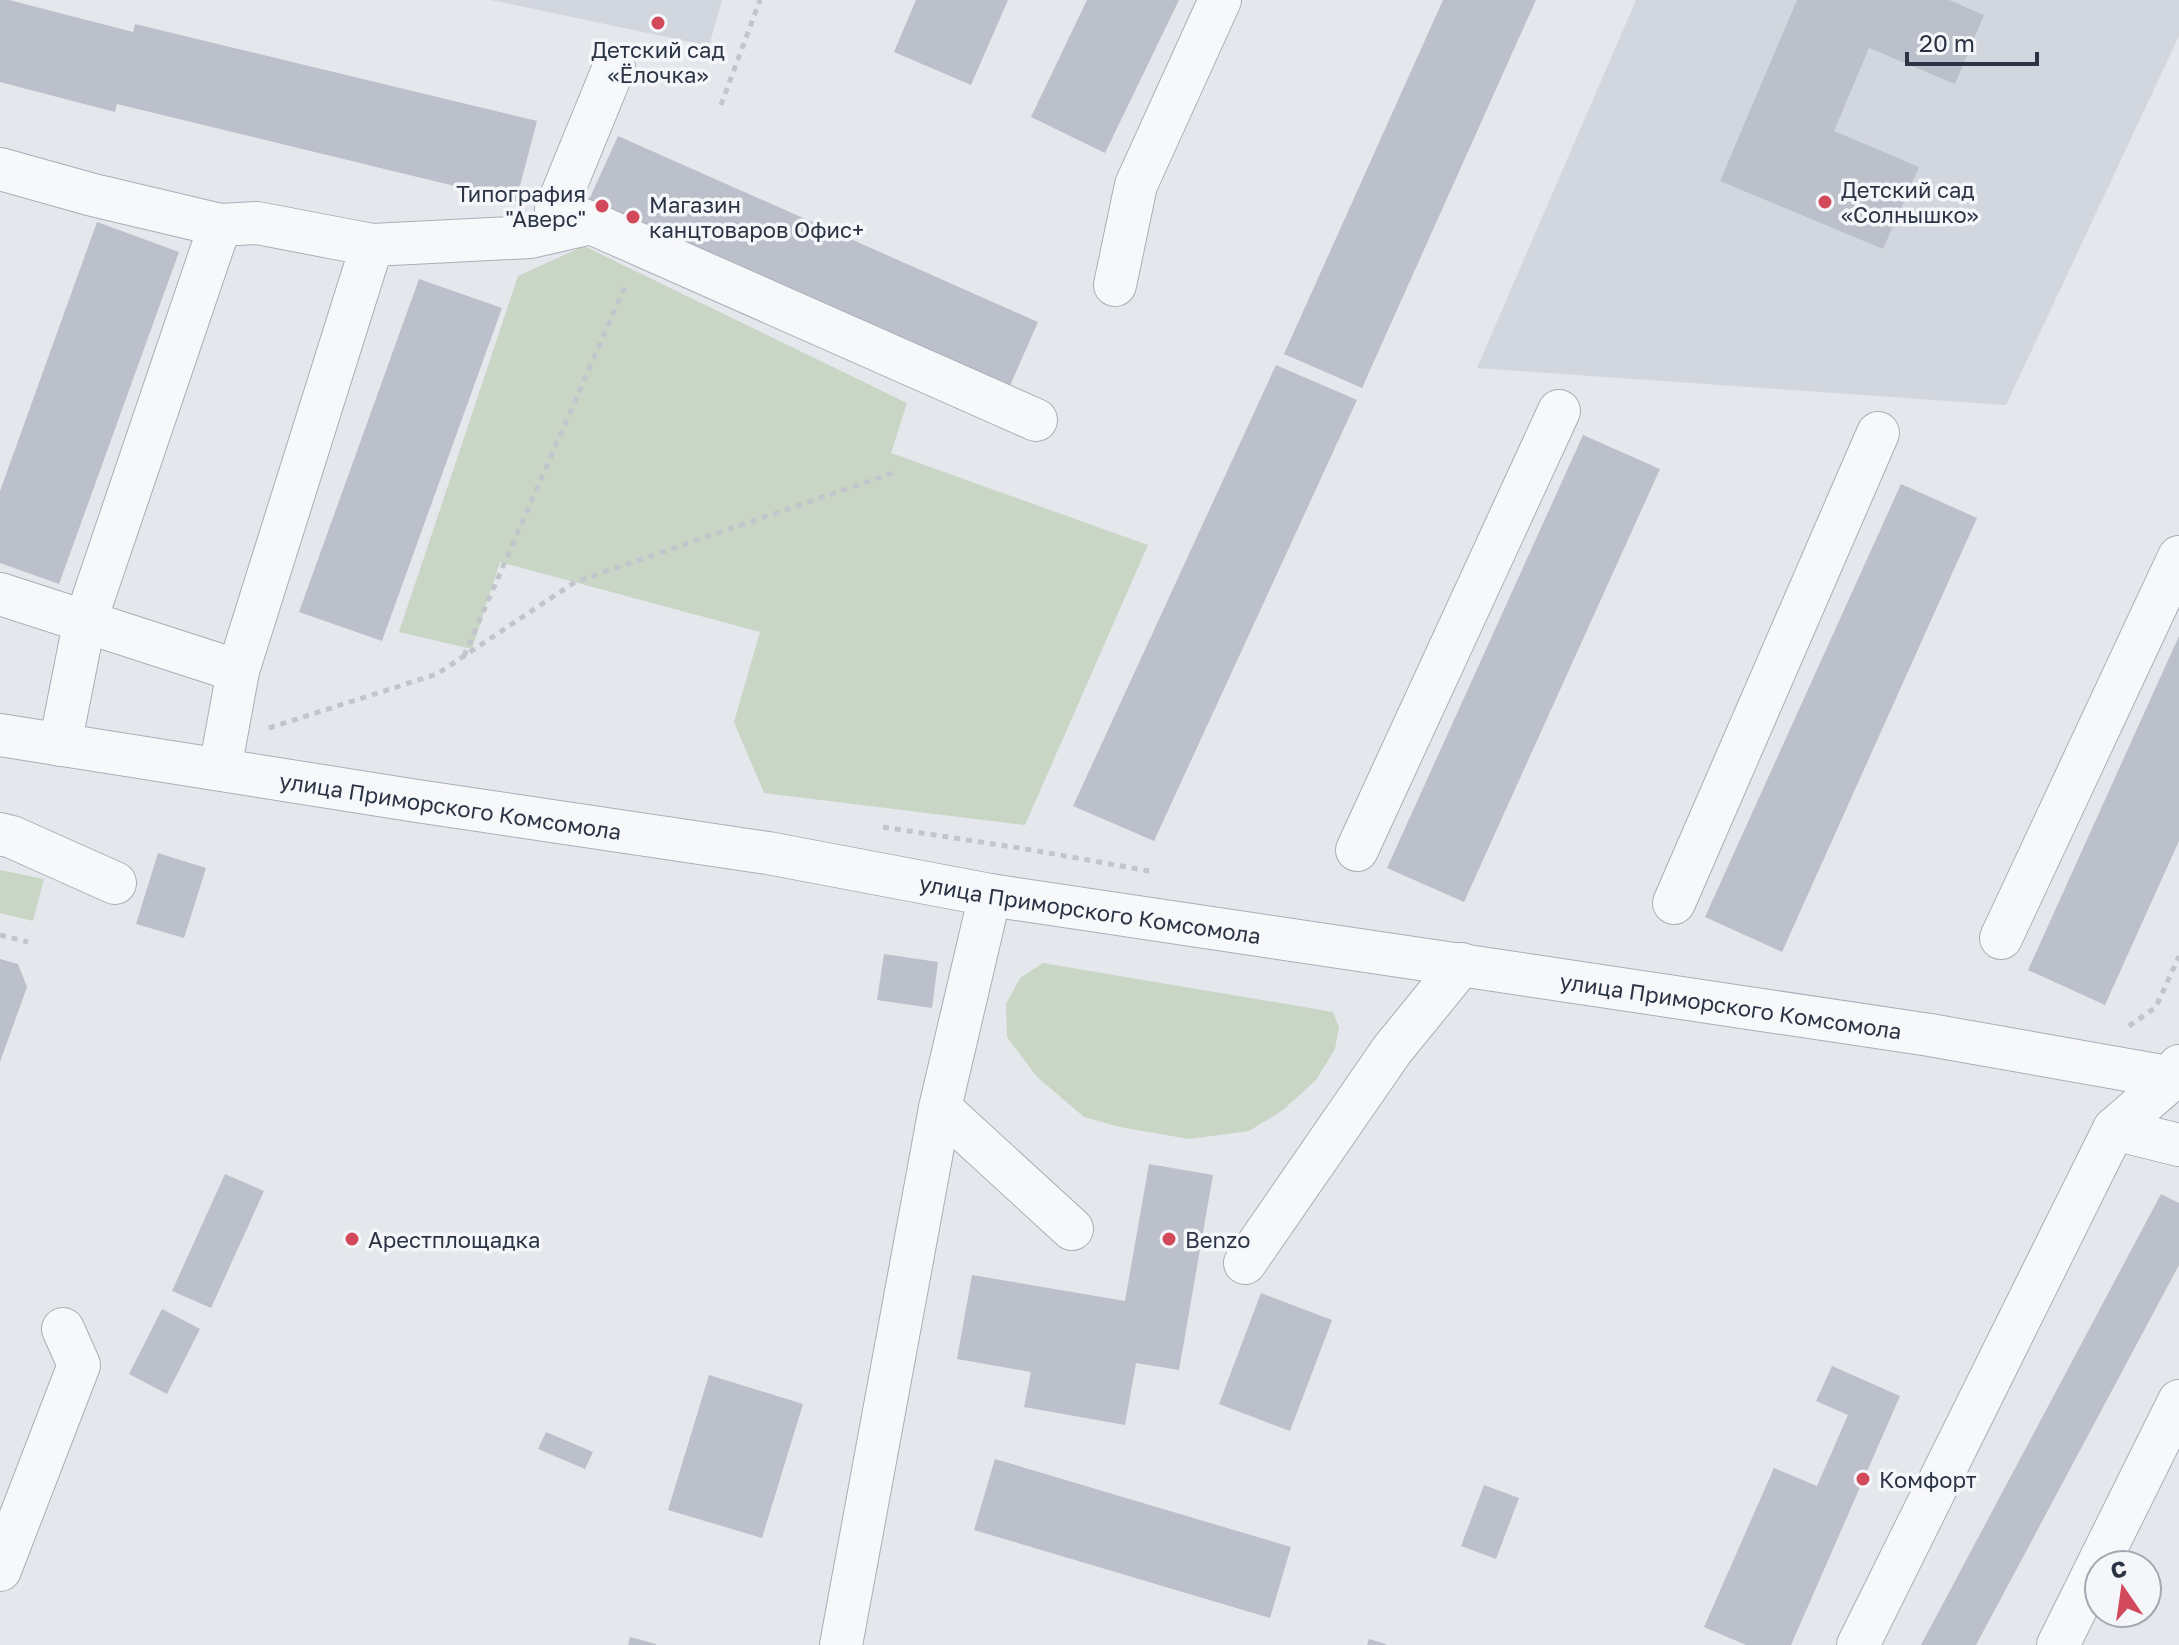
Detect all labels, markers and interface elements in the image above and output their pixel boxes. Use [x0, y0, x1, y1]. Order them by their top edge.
marker: Детский сад «Ёлочка» [649, 14, 667, 32]
scale bar [1907, 16, 2037, 66]
text: 20 m [1919, 28, 1975, 57]
place label: Детский сад «Ёлочка» [591, 36, 725, 88]
place label: Детский сад «Солнышко» [1841, 176, 1979, 228]
place label: Типография "Аверс" [456, 180, 586, 232]
place label: Магазин канцтоваров Офис+ [649, 191, 864, 243]
marker: Детский сад «Солнышко» [1816, 193, 1834, 211]
marker: Типография "Аверс" [593, 197, 611, 215]
marker: Магазин канцтоваров Офис+ [624, 208, 642, 226]
street label: улица Приморского Комсомола [278, 766, 623, 845]
street label: улица Приморского Комсомола [917, 868, 1263, 949]
street label: улица Приморского Комсомола [1558, 967, 1904, 1044]
place label: Арестплощадка [368, 1226, 540, 1253]
place label: Benzo [1185, 1226, 1250, 1253]
marker: Арестплощадка [343, 1230, 361, 1248]
marker: Benzo [1160, 1230, 1178, 1248]
place label: Комфорт [1879, 1466, 1977, 1493]
marker: Комфорт [1854, 1470, 1872, 1488]
north arrow [2083, 1549, 2163, 1629]
text: С [2108, 1554, 2129, 1584]

